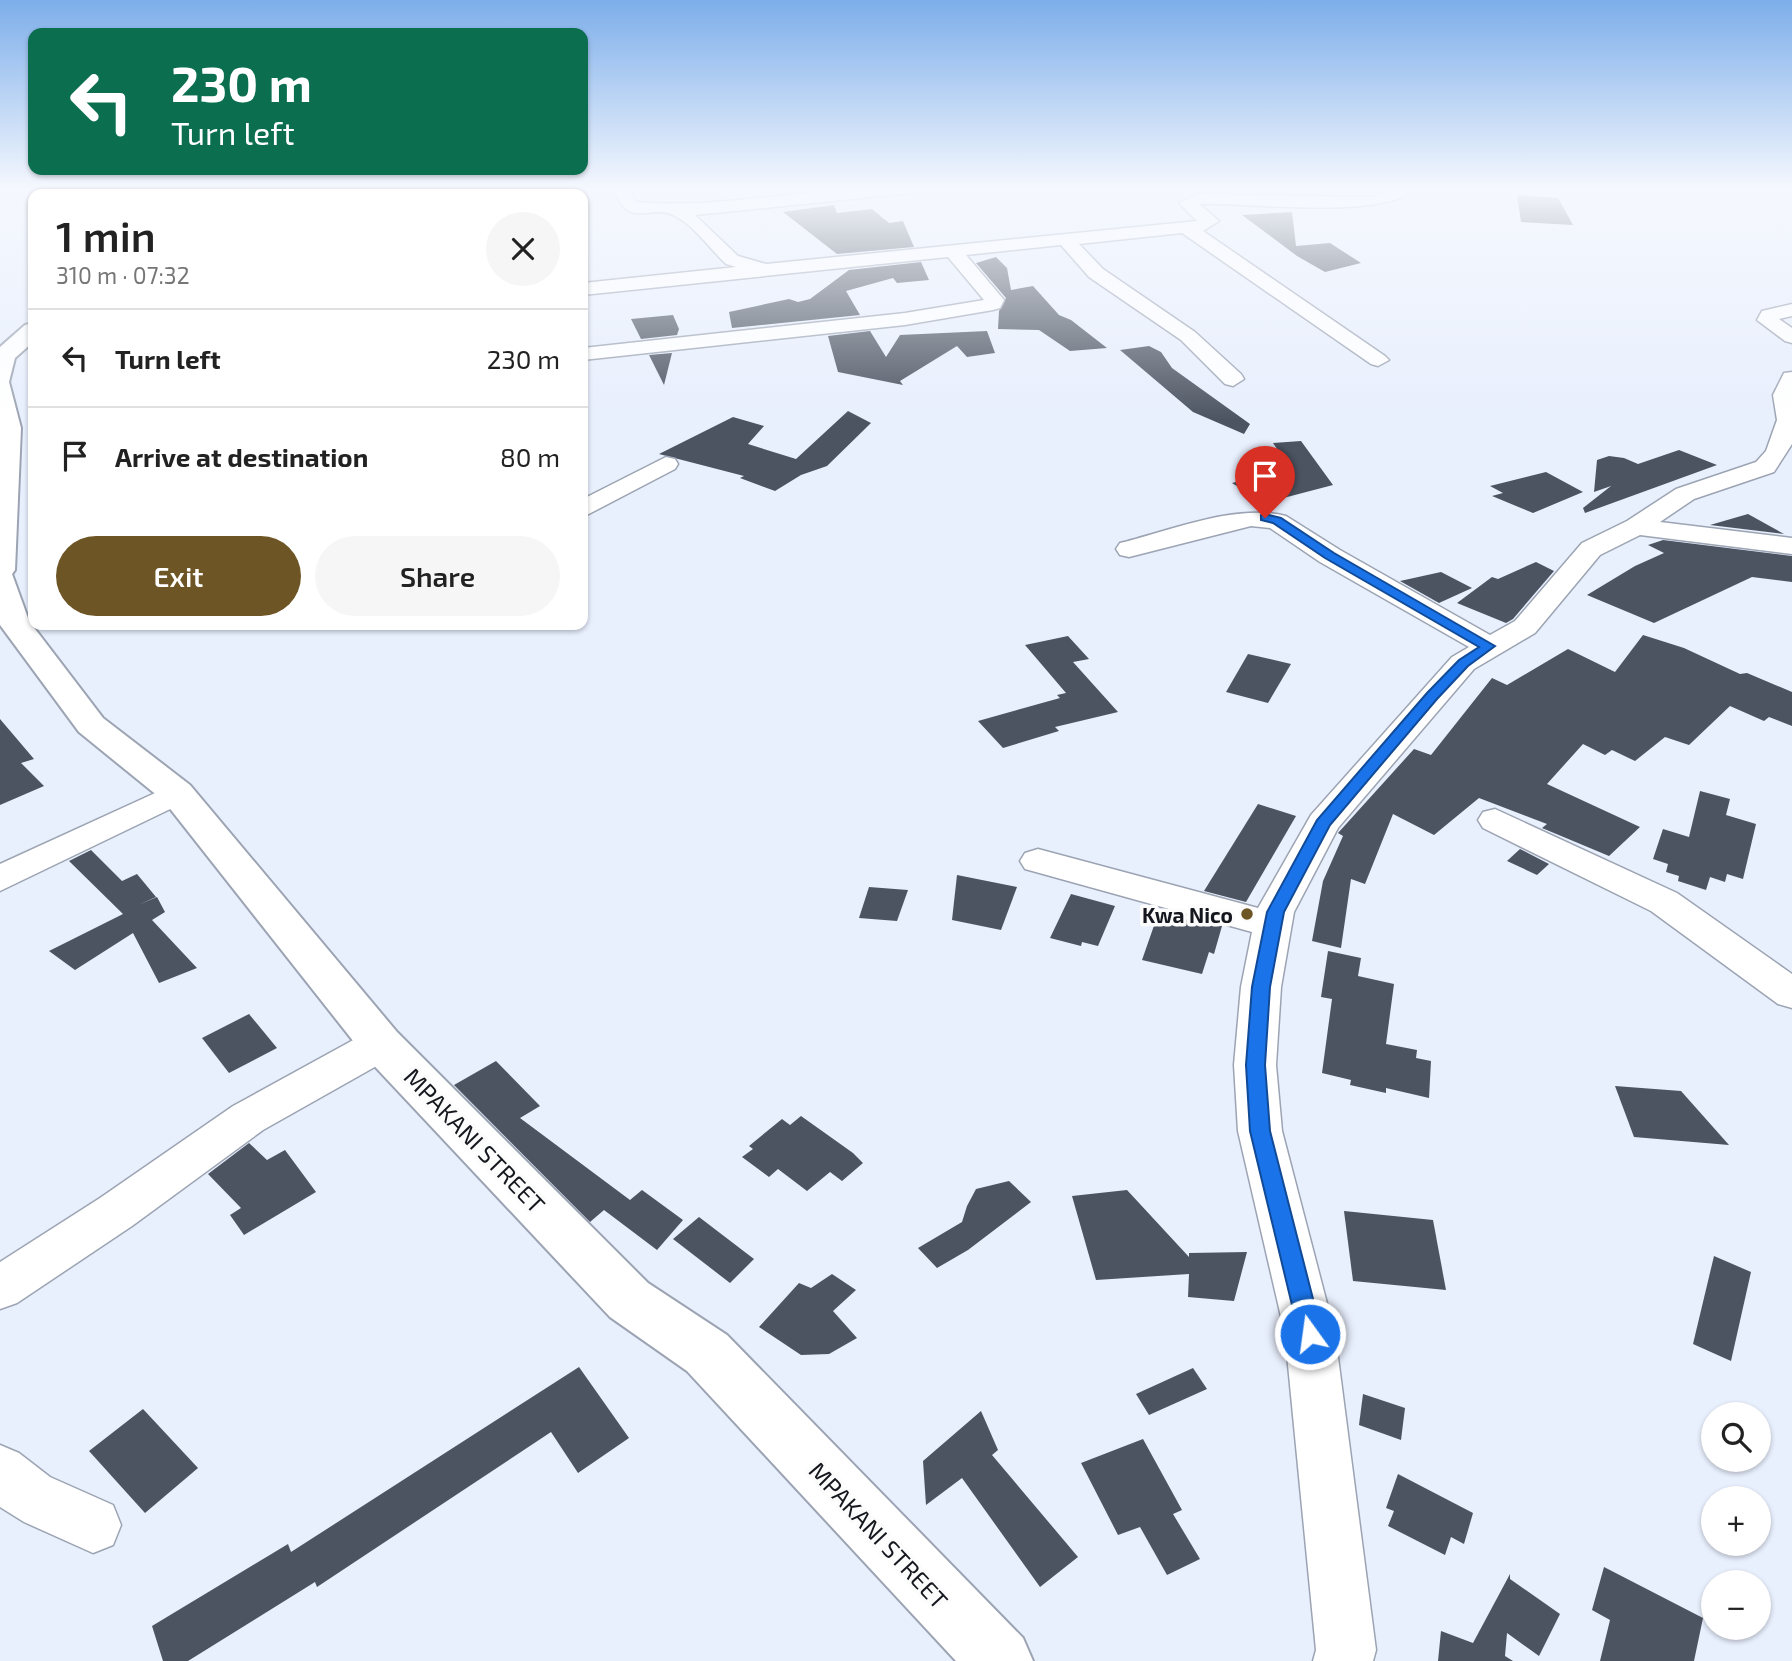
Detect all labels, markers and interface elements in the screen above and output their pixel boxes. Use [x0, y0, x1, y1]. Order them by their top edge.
text: 230 m [171, 53, 312, 112]
icon: left [56, 56, 147, 147]
text: Turn left [171, 113, 295, 151]
text: 1 min [56, 210, 156, 260]
button: close [486, 212, 560, 286]
text: 310 m · 07:32 [56, 261, 190, 289]
icon: left [56, 339, 94, 377]
text: Turn left [115, 343, 221, 374]
text: 230 m [487, 343, 560, 374]
icon: arrive [56, 437, 94, 475]
text: Arrive at destination [115, 441, 368, 472]
text: 80 m [500, 441, 560, 472]
pin [1235, 446, 1295, 518]
icon: arrive [1246, 457, 1284, 495]
button: Exit [56, 536, 301, 616]
button: Share [315, 536, 560, 616]
place label: Kwa Nico [1142, 902, 1233, 927]
marker: Kwa Nico [1239, 906, 1255, 922]
street label: MPAKANI STREET [399, 1062, 551, 1218]
position arrow [1273, 1297, 1347, 1371]
map controls [1701, 1402, 1771, 1640]
button: search [1701, 1402, 1771, 1472]
street label: MPAKANI STREET [804, 1456, 954, 1614]
button: + [1701, 1486, 1771, 1556]
button: − [1701, 1570, 1771, 1640]

